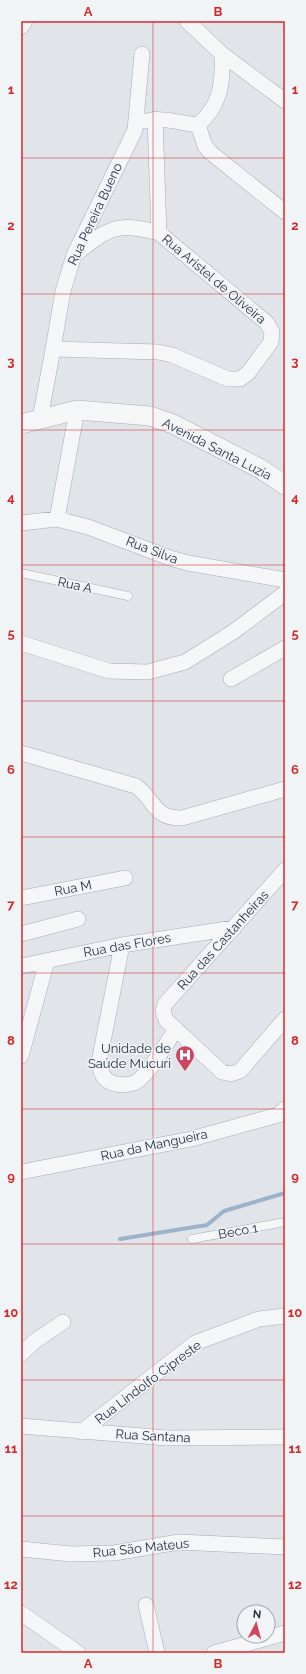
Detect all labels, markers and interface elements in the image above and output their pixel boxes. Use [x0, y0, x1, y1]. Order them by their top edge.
text: A [84, 4, 93, 19]
text: B [214, 4, 223, 19]
text: 1 [8, 82, 15, 97]
text: 1 [292, 82, 299, 97]
street label: Rua Pereira Bueno [65, 160, 125, 268]
text: 2 [7, 218, 15, 233]
text: 2 [291, 218, 299, 233]
street label: Rua Aristel de Oliveira [159, 231, 269, 327]
text: 3 [7, 354, 15, 369]
text: 3 [291, 354, 299, 369]
street label: Avenida Santa Luzia [160, 415, 274, 483]
text: 4 [7, 490, 15, 505]
text: 4 [291, 490, 299, 505]
street label: Rua Silva [124, 533, 180, 567]
street label: Rua A [56, 574, 94, 596]
text: 5 [7, 626, 15, 641]
text: 5 [291, 626, 299, 641]
text: 6 [7, 762, 15, 777]
text: 6 [291, 762, 299, 777]
street label: Rua M [53, 877, 93, 899]
street label: Rua das Castanheiras [174, 887, 272, 993]
text: 7 [7, 897, 15, 912]
text: 7 [291, 897, 299, 912]
street label: Rua das Flores [82, 930, 172, 960]
text: 8 [7, 1033, 15, 1048]
text: 8 [291, 1033, 299, 1048]
place label: Unidade de Saúde Mucuri [88, 1041, 171, 1071]
hospital icon: Unidade de Saúde Mucuri [174, 1044, 196, 1072]
street label: Rua da Mangueira [99, 1126, 209, 1164]
text: 9 [7, 1169, 15, 1184]
text: 9 [291, 1169, 299, 1184]
street label: Beco 1 [217, 1220, 259, 1242]
text: 10 [4, 1305, 18, 1320]
text: 10 [288, 1305, 302, 1320]
street label: Rua Lindolfo Cipreste [92, 1337, 204, 1427]
street label: Rua Santana [115, 1427, 191, 1445]
text: 11 [5, 1441, 18, 1456]
text: 11 [289, 1441, 302, 1456]
street label: Rua São Mateus [92, 1535, 190, 1561]
text: 12 [4, 1577, 18, 1592]
text: 12 [288, 1577, 302, 1592]
north arrow [236, 1604, 276, 1644]
text: N [252, 1608, 262, 1621]
text: A [84, 1656, 93, 1671]
text: B [214, 1656, 223, 1671]

